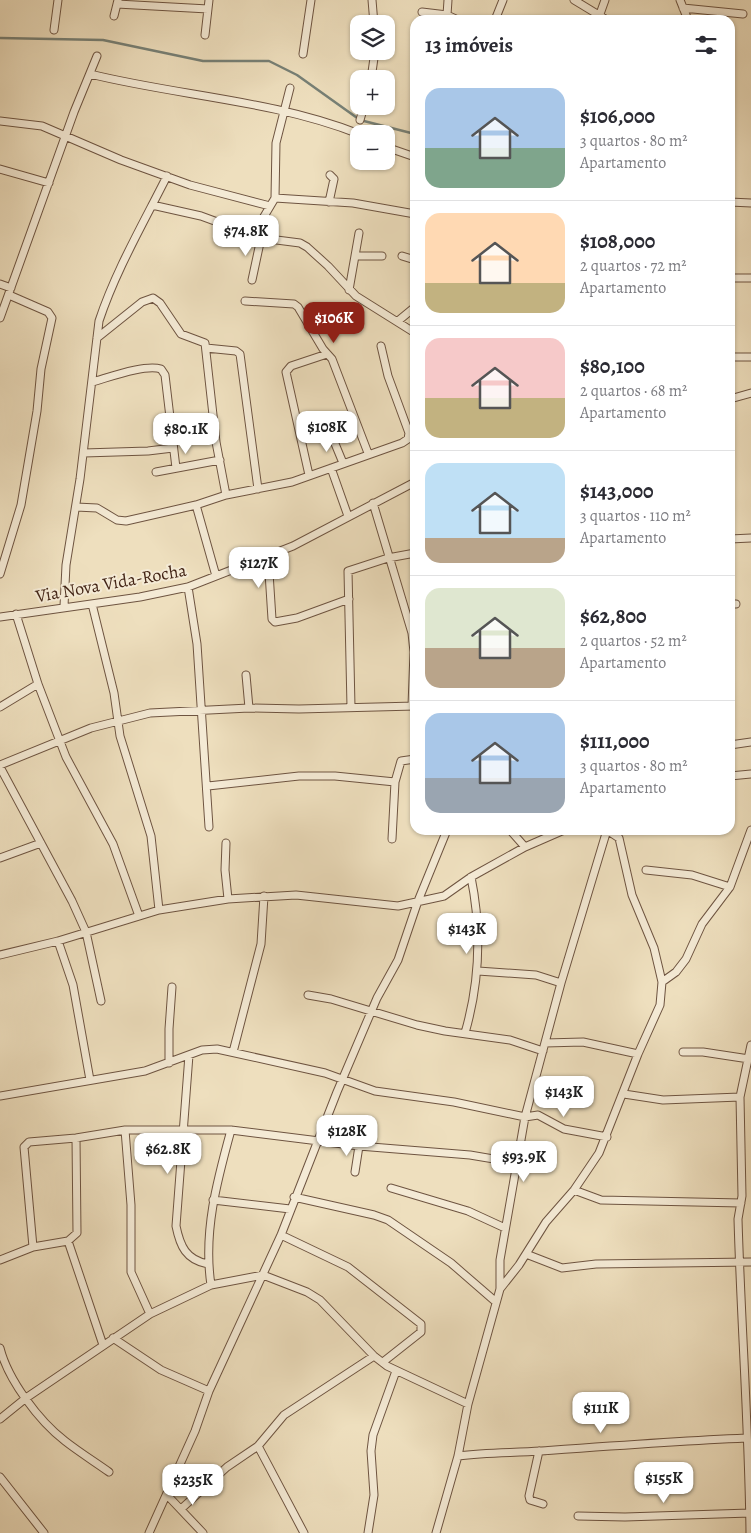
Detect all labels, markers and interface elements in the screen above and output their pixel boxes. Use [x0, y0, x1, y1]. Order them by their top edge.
map controls [350, 15, 395, 170]
button: layers [350, 15, 395, 60]
text: 13 imóveis [425, 31, 513, 59]
icon: filters [692, 31, 720, 59]
button: + [350, 70, 395, 115]
text: $106,000 [580, 102, 655, 130]
icon: home [465, 108, 525, 168]
button: − [350, 125, 395, 170]
text: 3 quartos · 80 m² [580, 130, 688, 152]
text: Apartamento [580, 152, 666, 174]
pin: $74.8K [205, 214, 287, 257]
text: $74.8K [224, 220, 268, 242]
text: $108,000 [580, 227, 655, 255]
icon: home [465, 233, 525, 293]
text: 2 quartos · 72 m² [580, 255, 687, 277]
text: Apartamento [580, 277, 666, 299]
pin: $106K [299, 302, 369, 344]
text: $106K [314, 307, 354, 329]
text: $80,100 [580, 352, 645, 380]
icon: home [465, 358, 525, 418]
text: 2 quartos · 68 m² [580, 380, 687, 402]
text: Apartamento [580, 402, 666, 424]
pin: $108K [292, 410, 362, 453]
pin: $80.1K [145, 412, 227, 455]
text: $108K [307, 416, 347, 438]
text: $80.1K [164, 418, 208, 440]
text: $143,000 [580, 477, 654, 505]
icon: home [465, 483, 525, 543]
text: 3 quartos · 110 m² [580, 505, 691, 527]
text: Apartamento [580, 527, 666, 549]
pin: $127K [224, 546, 294, 589]
text: $127K [240, 552, 278, 574]
street label: Via Nova Vida-Rocha [33, 558, 189, 608]
text: $62,800 [580, 602, 647, 630]
icon: home [465, 608, 525, 668]
text: 2 quartos · 52 m² [580, 630, 687, 652]
text: Apartamento [580, 652, 666, 674]
text: $111,000 [580, 727, 650, 755]
icon: home [465, 733, 525, 793]
text: 3 quartos · 80 m² [580, 755, 688, 777]
text: Apartamento [580, 777, 666, 799]
pin: $143K [432, 912, 502, 955]
text: $143K [448, 918, 486, 940]
pin: $143K [529, 1076, 599, 1118]
text: $143K [545, 1081, 583, 1103]
pin: $128K [312, 1114, 382, 1157]
text: $128K [327, 1120, 367, 1142]
pin: $62.8K [127, 1132, 209, 1175]
text: $62.8K [145, 1138, 191, 1160]
pin: $93.9K [483, 1140, 565, 1183]
text: $93.9K [502, 1146, 546, 1168]
pin: $111K [566, 1392, 636, 1434]
text: $111K [583, 1397, 619, 1419]
pin: $155K [629, 1462, 699, 1504]
pin: $235K [158, 1464, 228, 1506]
text: $155K [645, 1467, 683, 1489]
text: $235K [173, 1469, 213, 1491]

